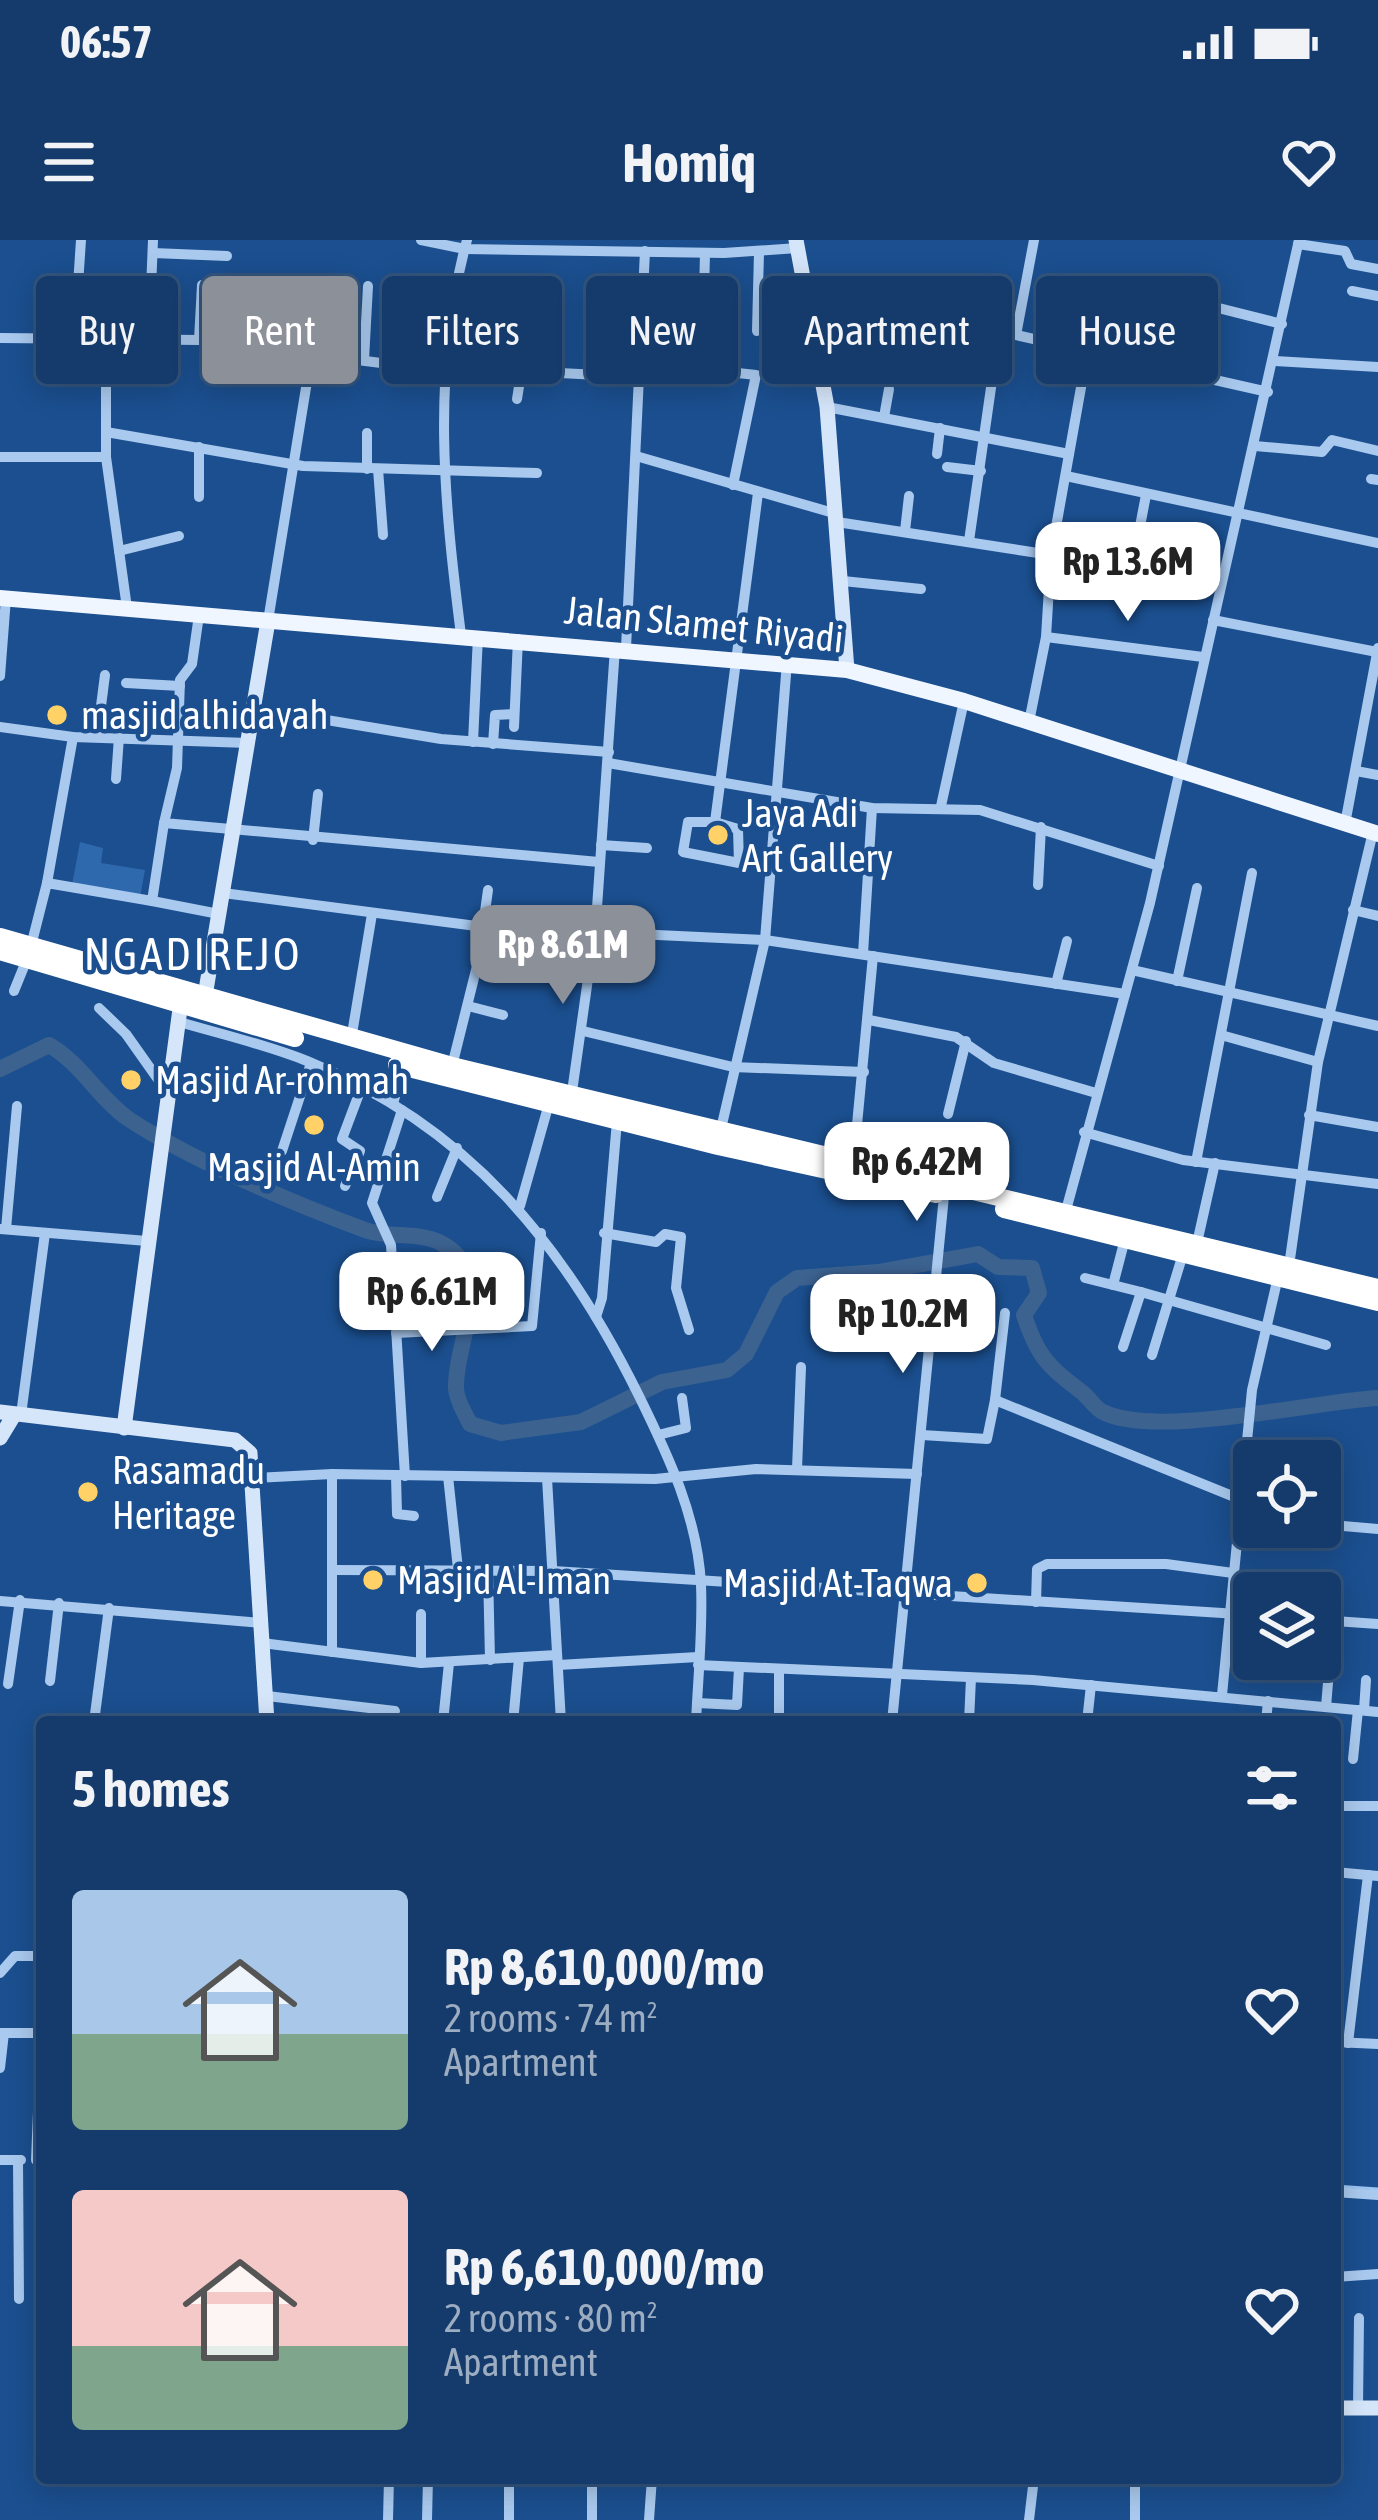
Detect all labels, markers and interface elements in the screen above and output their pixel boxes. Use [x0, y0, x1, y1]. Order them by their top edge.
text: 06:57 [60, 16, 153, 68]
icon: menu [36, 129, 102, 195]
icon: heart [1276, 129, 1342, 195]
text: Homiq [622, 132, 756, 193]
chip: Buy [36, 276, 178, 384]
chip: Rent [202, 276, 358, 384]
chip: Filters [382, 276, 562, 384]
chip: New [586, 276, 738, 384]
chip: Apartment [762, 276, 1012, 384]
chip: House [1036, 276, 1218, 384]
pin: Rp 13.6M [1004, 522, 1252, 624]
text: Rp 13.6M [1062, 539, 1194, 583]
street label: Jalan Slamet Riyadi [562, 587, 846, 661]
place label: masjid alhidayah [81, 693, 328, 737]
marker: masjid alhidayah [44, 702, 70, 728]
place label: Jaya Adi Art Gallery [742, 791, 893, 880]
marker: Jaya Adi Art Gallery [705, 822, 731, 848]
pin: Rp 8.61M [439, 905, 687, 1007]
text: Rp 8.61M [497, 922, 629, 966]
district label: NGADIREJO [84, 928, 302, 980]
place label: Masjid Ar-rohmah [155, 1058, 409, 1102]
marker: Masjid Ar-rohmah [118, 1067, 144, 1093]
marker: Masjid Al-Amin [301, 1112, 327, 1138]
pin: Rp 6.42M [793, 1122, 1041, 1224]
text: Rp 6.42M [851, 1139, 983, 1183]
place label: Masjid Al-Amin [207, 1145, 421, 1189]
pin: Rp 6.61M [308, 1252, 556, 1354]
text: Rp 6.61M [366, 1269, 498, 1313]
pin: Rp 10.2M [779, 1274, 1027, 1376]
text: Rp 10.2M [837, 1291, 969, 1335]
map controls [1233, 1440, 1341, 1680]
button: locate [1233, 1440, 1341, 1548]
place label: Rasamadu Heritage [112, 1448, 265, 1537]
marker: Rasamadu Heritage [75, 1479, 101, 1505]
place label: Masjid Al-Iman [397, 1558, 611, 1602]
place label: Masjid At-Taqwa [723, 1561, 953, 1605]
marker: Masjid Al-Iman [360, 1567, 386, 1593]
marker: Masjid At-Taqwa [964, 1570, 990, 1596]
button: layers [1233, 1572, 1341, 1680]
icon: filters [1239, 1755, 1305, 1821]
text: 5 homes [72, 1759, 230, 1818]
text: Rp 8,610,000/mo [444, 1937, 765, 1996]
icon: home [168, 1938, 312, 2082]
icon: heart [1239, 1977, 1305, 2043]
text: 2 rooms · 74 m² [444, 1996, 658, 2040]
text: Apartment [444, 2040, 598, 2084]
text: Rp 6,610,000/mo [444, 2237, 765, 2296]
icon: home [168, 2238, 312, 2382]
icon: heart [1239, 2277, 1305, 2343]
text: 2 rooms · 80 m² [444, 2296, 658, 2340]
text: Apartment [444, 2340, 598, 2384]

